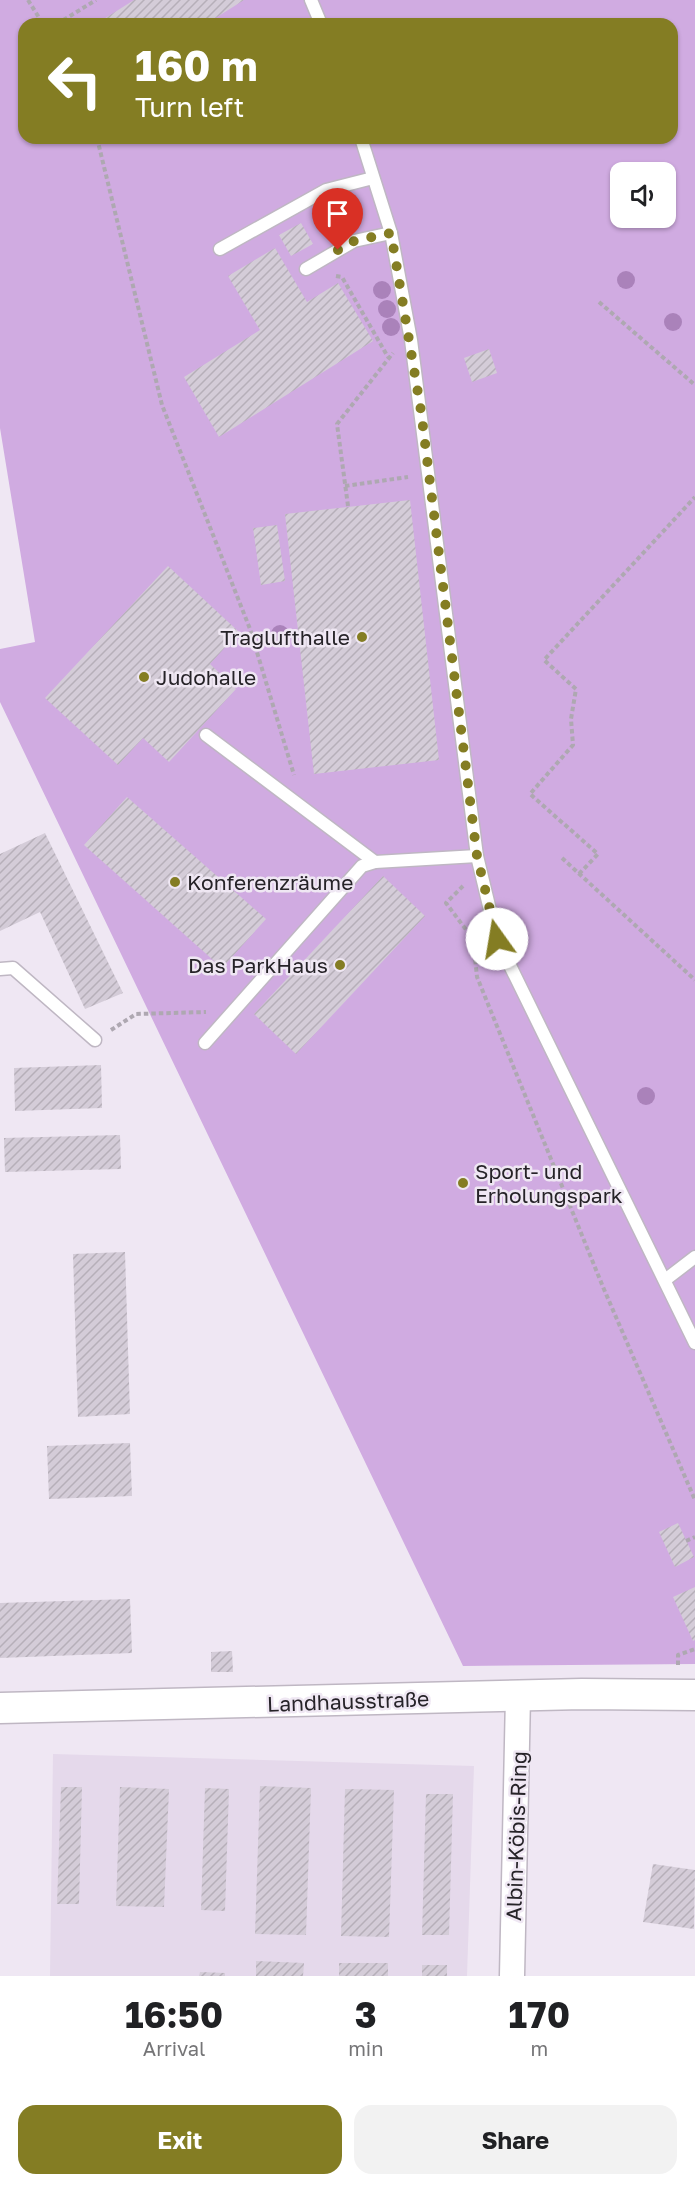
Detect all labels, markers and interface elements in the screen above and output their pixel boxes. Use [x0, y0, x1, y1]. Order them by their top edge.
text: 160 m [135, 40, 258, 90]
icon: left [36, 42, 114, 120]
text: Turn left [135, 91, 244, 123]
map controls [610, 162, 676, 228]
button: sound [610, 162, 676, 228]
pin [312, 188, 363, 250]
icon: arrive [321, 197, 354, 230]
place label: Traglufthalle [220, 624, 350, 650]
marker: Traglufthalle [355, 630, 369, 644]
place label: Judohalle [156, 664, 256, 690]
marker: Judohalle [137, 670, 151, 684]
place label: Konferenzräume [187, 869, 353, 895]
marker: Konferenzräume [168, 875, 182, 889]
position arrow [465, 907, 529, 971]
place label: Das ParkHaus [188, 952, 328, 978]
marker: Das ParkHaus [333, 958, 347, 972]
place label: Sport- und Erholungspark [475, 1158, 623, 1208]
marker: Sport- und Erholungspark [456, 1176, 470, 1190]
street label: Landhausstraße [266, 1685, 430, 1717]
street label: Albin-Köbis-Ring [500, 1751, 532, 1921]
text: 16:50 [125, 1993, 223, 2036]
text: 3 [355, 1993, 377, 2036]
text: 170 [508, 1993, 570, 2036]
text: Arrival [143, 2036, 205, 2060]
text: min [348, 2036, 384, 2060]
text: m [530, 2036, 548, 2060]
button: Exit [18, 2105, 342, 2174]
button: Share [354, 2105, 677, 2174]

